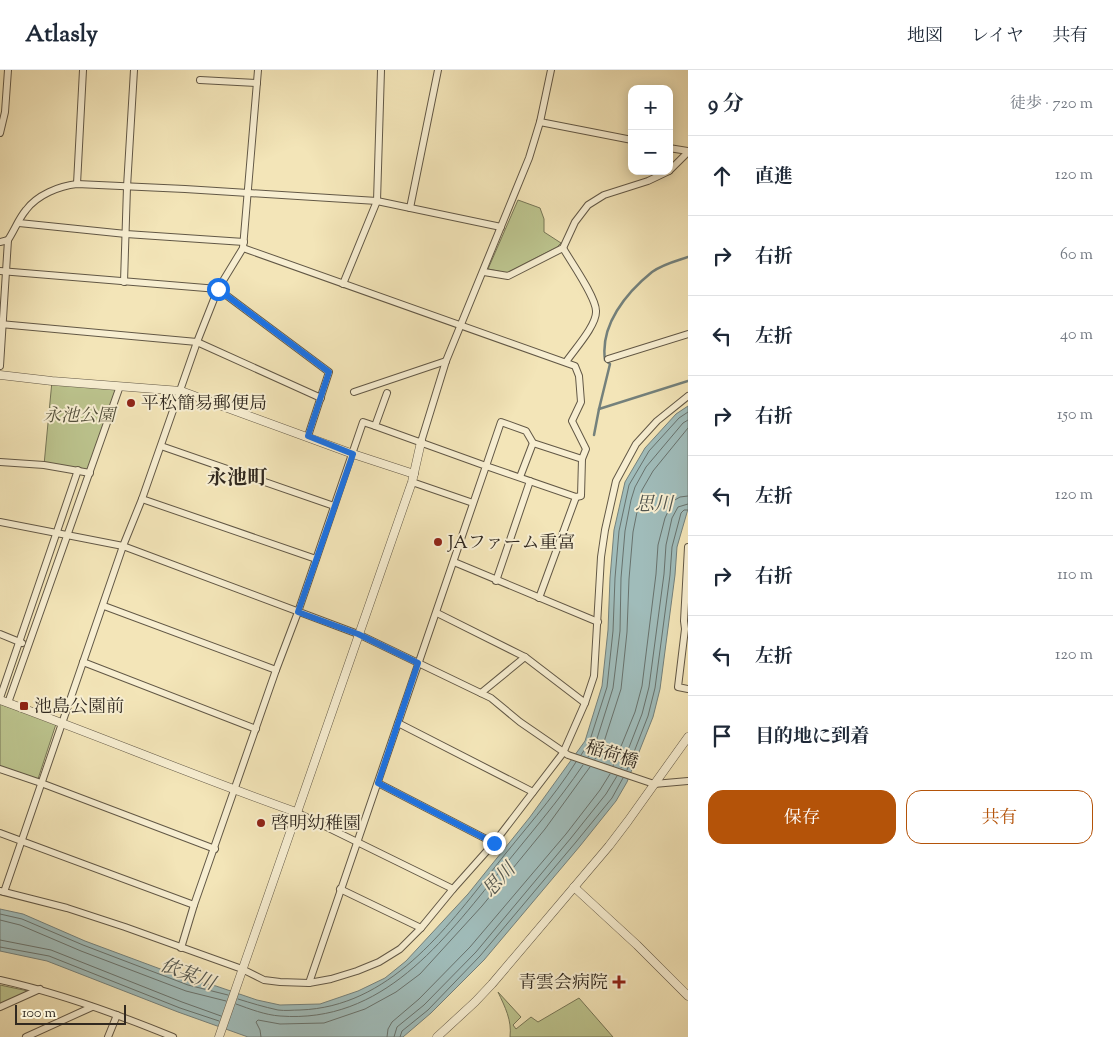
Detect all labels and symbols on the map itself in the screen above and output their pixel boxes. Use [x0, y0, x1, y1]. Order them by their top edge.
route start [207, 278, 230, 301]
place label: 平松簡易郵便局 [141, 392, 267, 418]
marker: 平松簡易郵便局 [125, 397, 137, 409]
park label: 永池公園 [43, 404, 118, 430]
district label: 永池町 [207, 465, 268, 494]
water label: 思川 [635, 492, 675, 519]
place label: JAファーム重富 [447, 531, 575, 557]
marker: JAファーム重富 [432, 536, 444, 548]
place label: 池島公園前 [34, 695, 124, 721]
marker: 池島公園前 [18, 700, 30, 712]
street label: 稲荷橋 [582, 735, 641, 777]
place label: 啓明幼稚園 [271, 812, 361, 838]
marker: 啓明幼稚園 [255, 817, 267, 829]
route end [483, 832, 506, 855]
water label: 思川 [477, 856, 524, 904]
water label: 依某川 [156, 953, 220, 999]
place label: 青雲会病院 [518, 971, 608, 997]
marker: 青雲会病院 [612, 975, 626, 989]
scale bar [15, 1002, 126, 1025]

